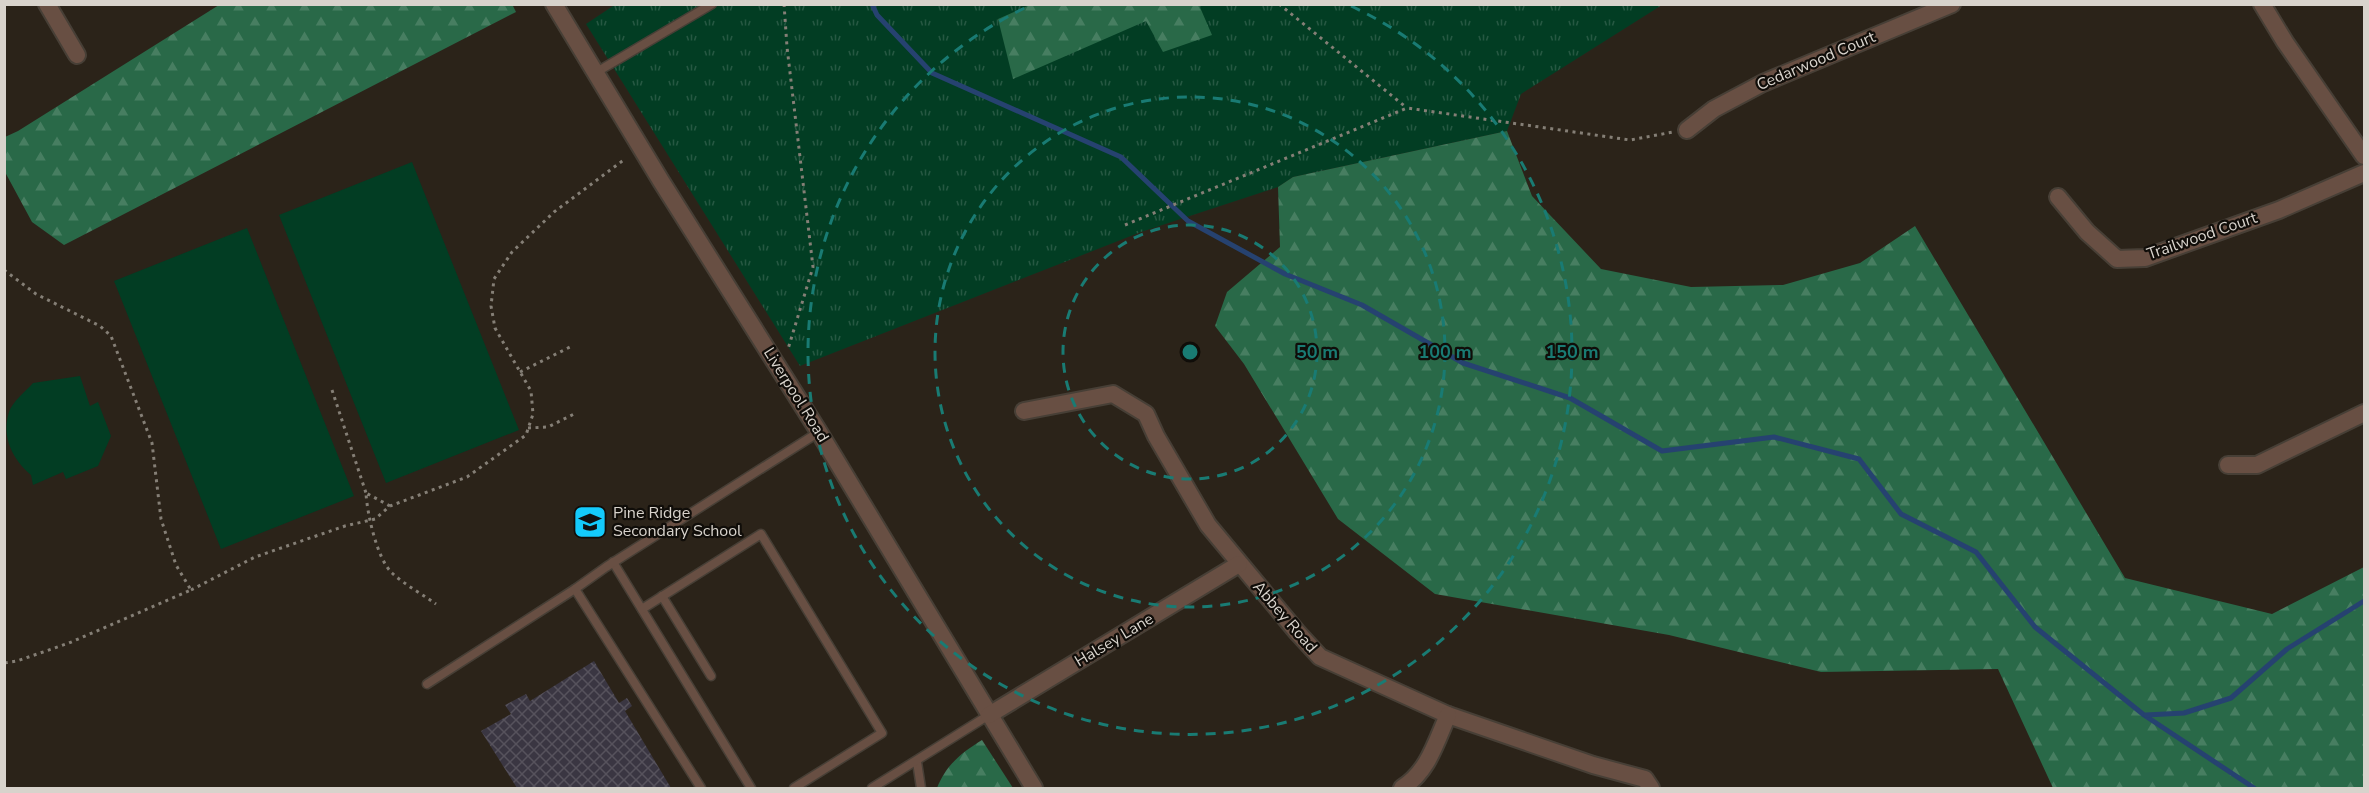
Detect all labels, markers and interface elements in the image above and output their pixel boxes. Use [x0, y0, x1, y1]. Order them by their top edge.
street label: Cedarwood Court [1753, 26, 1879, 96]
street label: Trailwood Court [2144, 207, 2260, 265]
text: 50 m [1296, 340, 1338, 364]
text: 100 m [1418, 340, 1472, 364]
text: 150 m [1545, 340, 1599, 364]
centre of rings [1180, 342, 1200, 362]
street label: Liverpool Road [758, 343, 834, 447]
place label: Pine Ridge Secondary School [613, 502, 742, 542]
school or university icon: Pine Ridge Secondary School [572, 504, 608, 540]
street label: Abbey Road [1248, 576, 1322, 658]
street label: Halsey Lane [1070, 608, 1158, 672]

